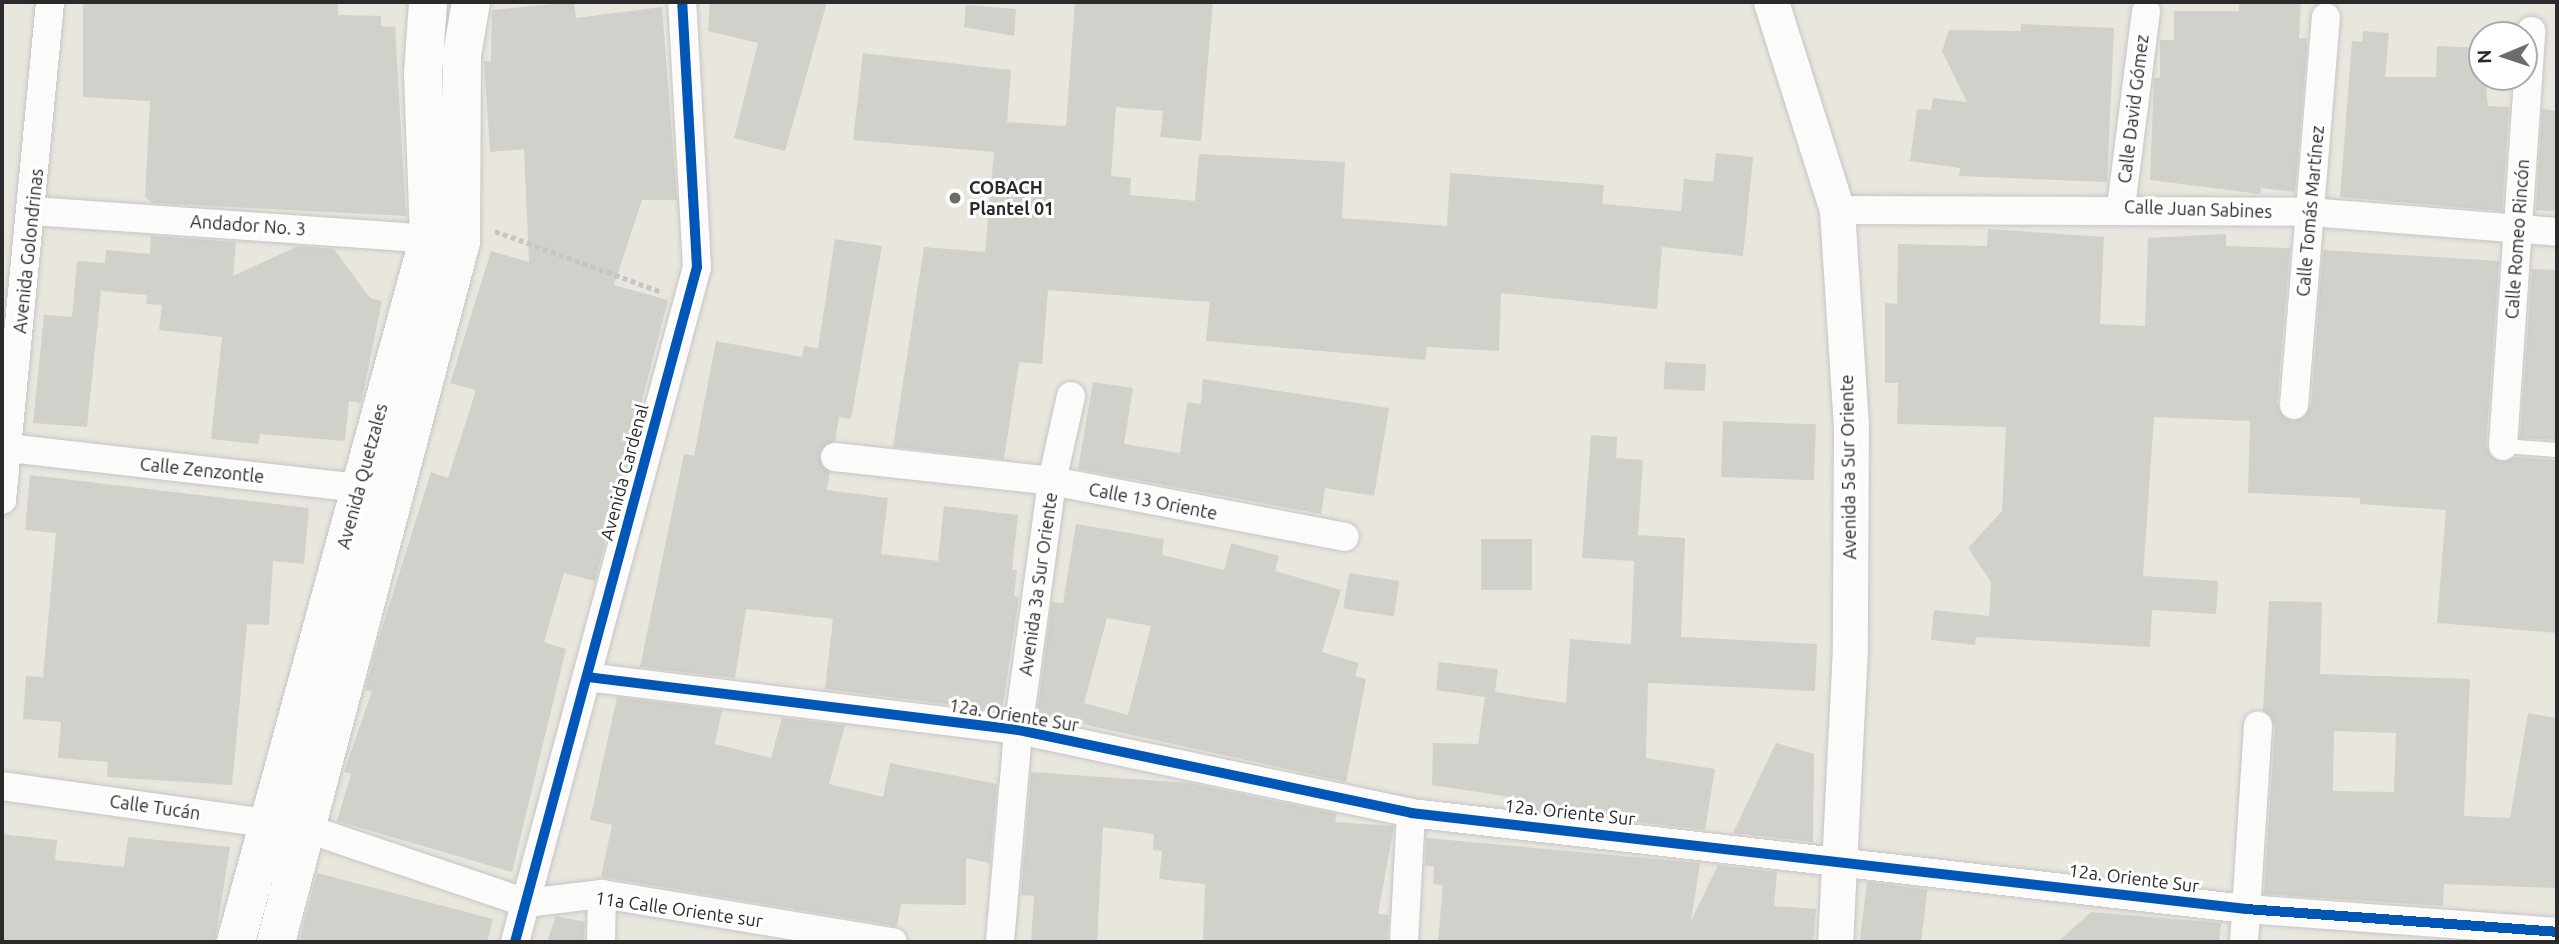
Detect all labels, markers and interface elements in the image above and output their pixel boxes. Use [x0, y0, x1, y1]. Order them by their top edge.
north arrow [2468, 21, 2538, 91]
street label: Calle David Gómez [2113, 33, 2153, 185]
text: N [2473, 49, 2495, 64]
street label: Calle Tomás Martínez [2292, 124, 2328, 298]
street label: Calle Romeo Rincón [2501, 158, 2533, 320]
street label: Avenida Golondrinas [9, 167, 47, 335]
place label: COBACH Plantel 01 [969, 177, 1054, 220]
marker: COBACH Plantel 01 [947, 190, 963, 206]
street label: Calle Juan Sabines [2124, 196, 2272, 222]
street label: Andador No. 3 [189, 210, 307, 240]
street label: Avenida 5a Sur Oriente [1836, 374, 1860, 560]
street label: Avenida Quetzales [332, 401, 392, 551]
street label: Avenida Cardenal [595, 401, 653, 543]
street label: Calle Zenzontle [139, 453, 265, 487]
street label: Calle 13 Oriente [1087, 478, 1219, 524]
street label: Avenida 3a Sur Oriente [1014, 491, 1062, 677]
street label: 12a. Oriente Sur [948, 694, 1080, 736]
street label: Calle Tucán [108, 790, 202, 824]
street label: 12a. Oriente Sur [1504, 794, 1636, 830]
street label: 12a. Oriente Sur [2068, 859, 2200, 897]
street label: 11a Calle Oriente sur [594, 887, 764, 931]

